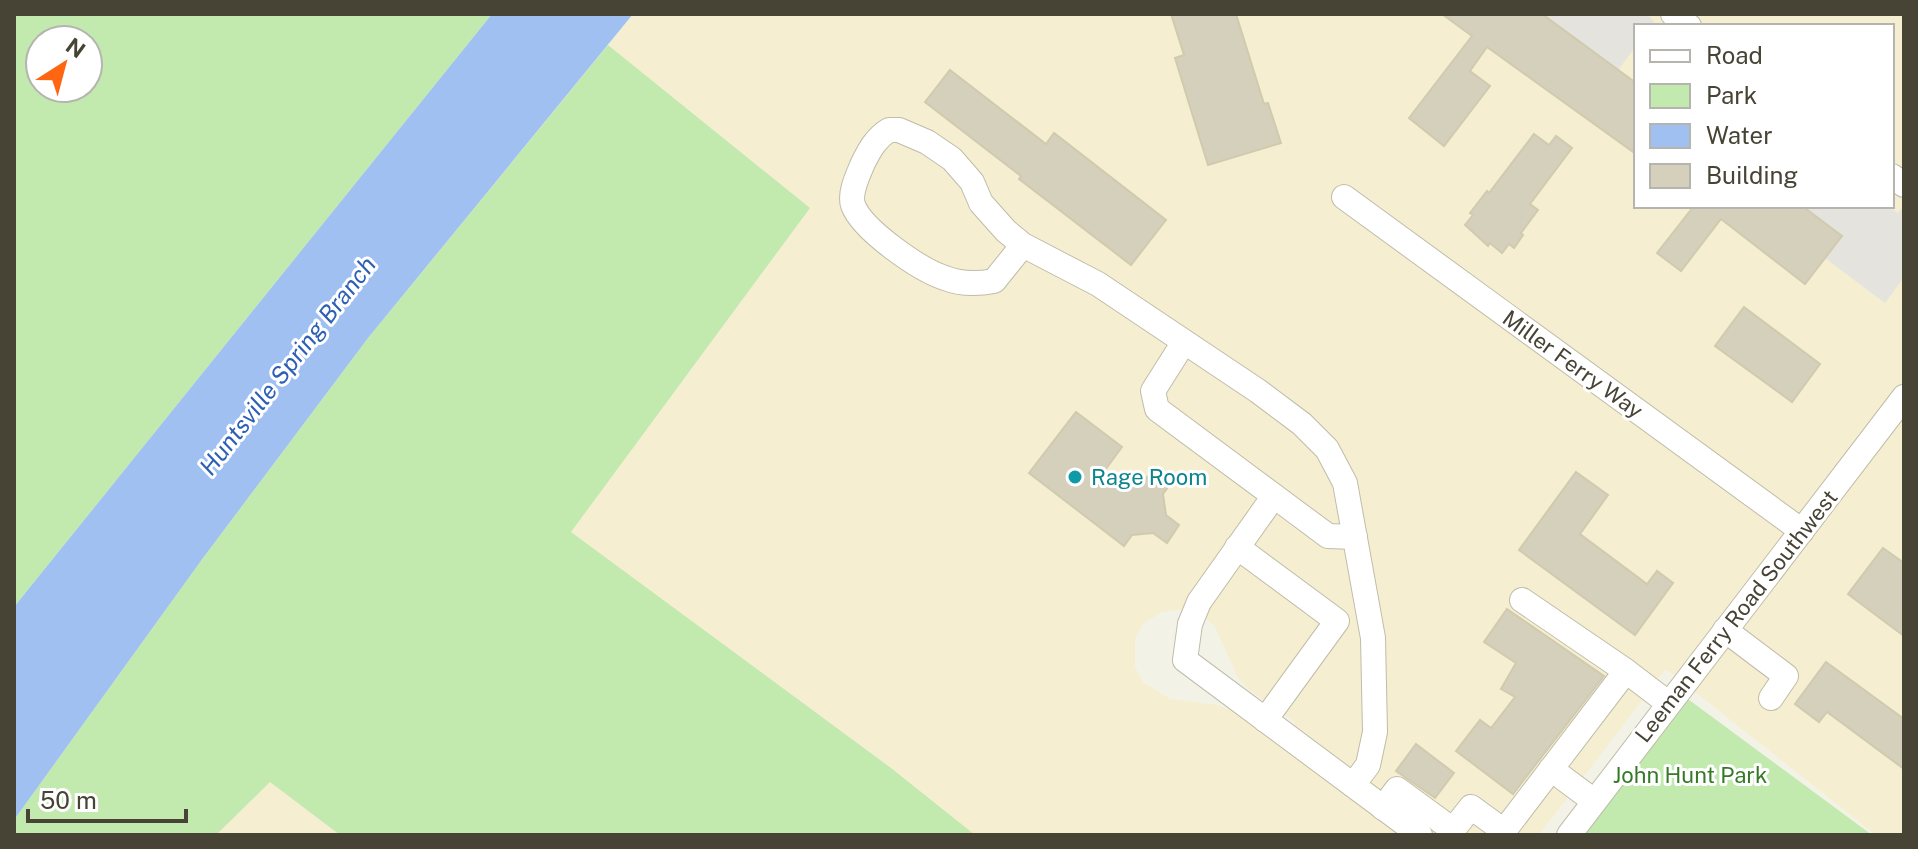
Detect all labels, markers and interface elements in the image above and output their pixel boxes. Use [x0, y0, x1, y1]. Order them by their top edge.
north arrow [24, 24, 104, 104]
legend [1634, 24, 1894, 208]
text: N [61, 32, 90, 63]
text: Road [1706, 41, 1763, 69]
text: Park [1706, 81, 1757, 109]
text: Water [1706, 121, 1773, 149]
text: Building [1706, 161, 1798, 189]
water label: Huntsville Spring Branch [193, 251, 381, 480]
street label: Miller Ferry Way [1498, 304, 1648, 424]
place label: Rage Room [1091, 464, 1207, 490]
marker: Rage Room [1066, 468, 1084, 486]
street label: Leeman Ferry Road Southwest [1629, 485, 1843, 747]
park label: John Hunt Park [1613, 762, 1767, 788]
scale bar [28, 773, 186, 823]
text: 50 m [40, 786, 97, 814]

